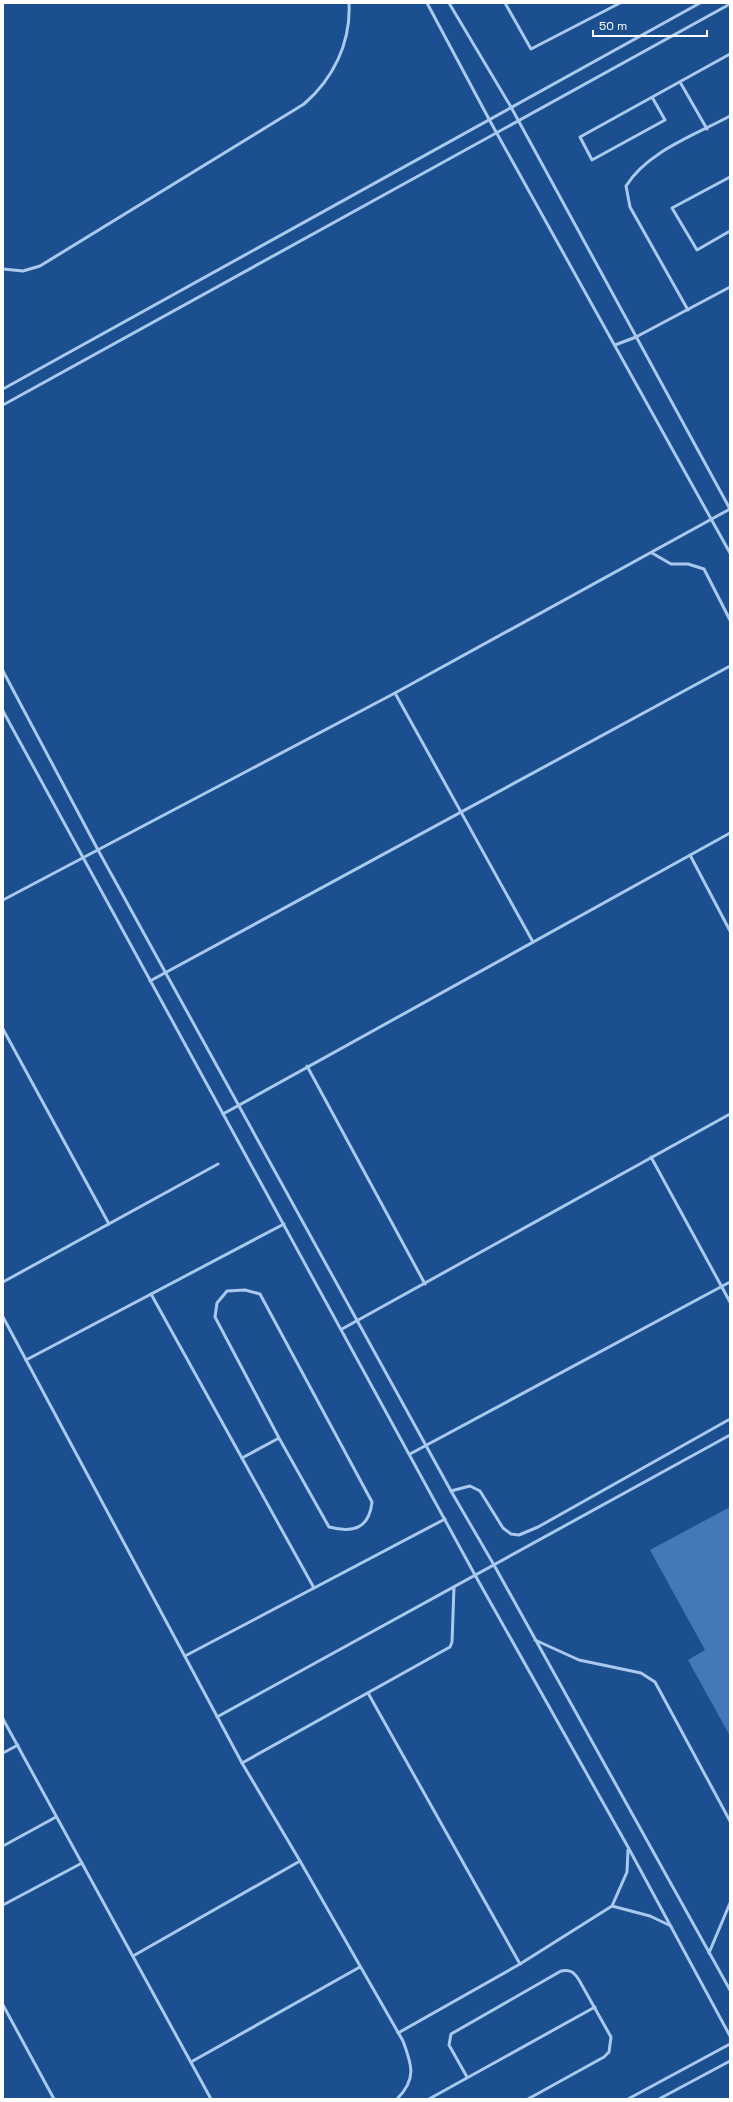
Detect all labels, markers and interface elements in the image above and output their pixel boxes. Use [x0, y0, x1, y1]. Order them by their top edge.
scale bar [593, 12, 707, 38]
text: 50 m [599, 18, 627, 34]

